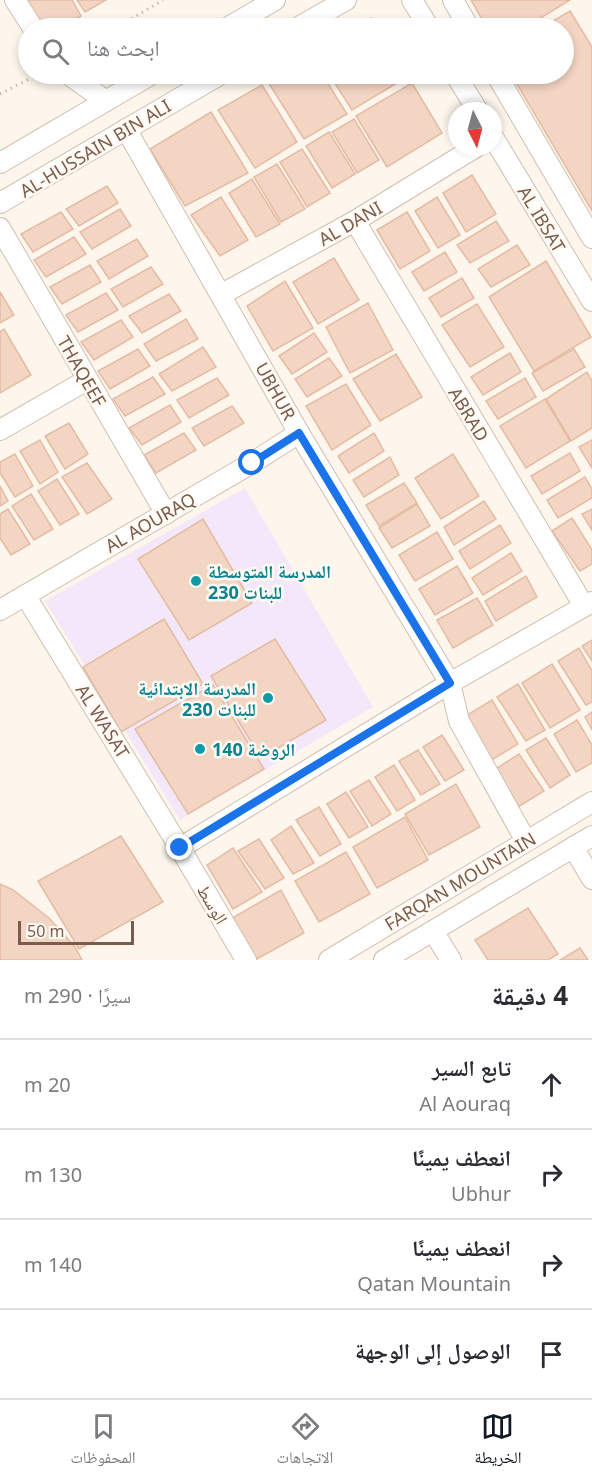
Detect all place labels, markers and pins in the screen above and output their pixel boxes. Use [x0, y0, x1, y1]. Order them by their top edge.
place label: المدرسة المتوسطة 230 للبنات [208, 559, 331, 604]
marker: المدرسة المتوسطة 230 للبنات [189, 574, 203, 588]
place label: المدرسة الابتدائية 230 للبنات [138, 676, 256, 721]
marker: المدرسة الابتدائية 230 للبنات [261, 691, 275, 705]
place label: الروضة 140 [212, 737, 295, 761]
marker: الروضة 140 [193, 742, 207, 756]

